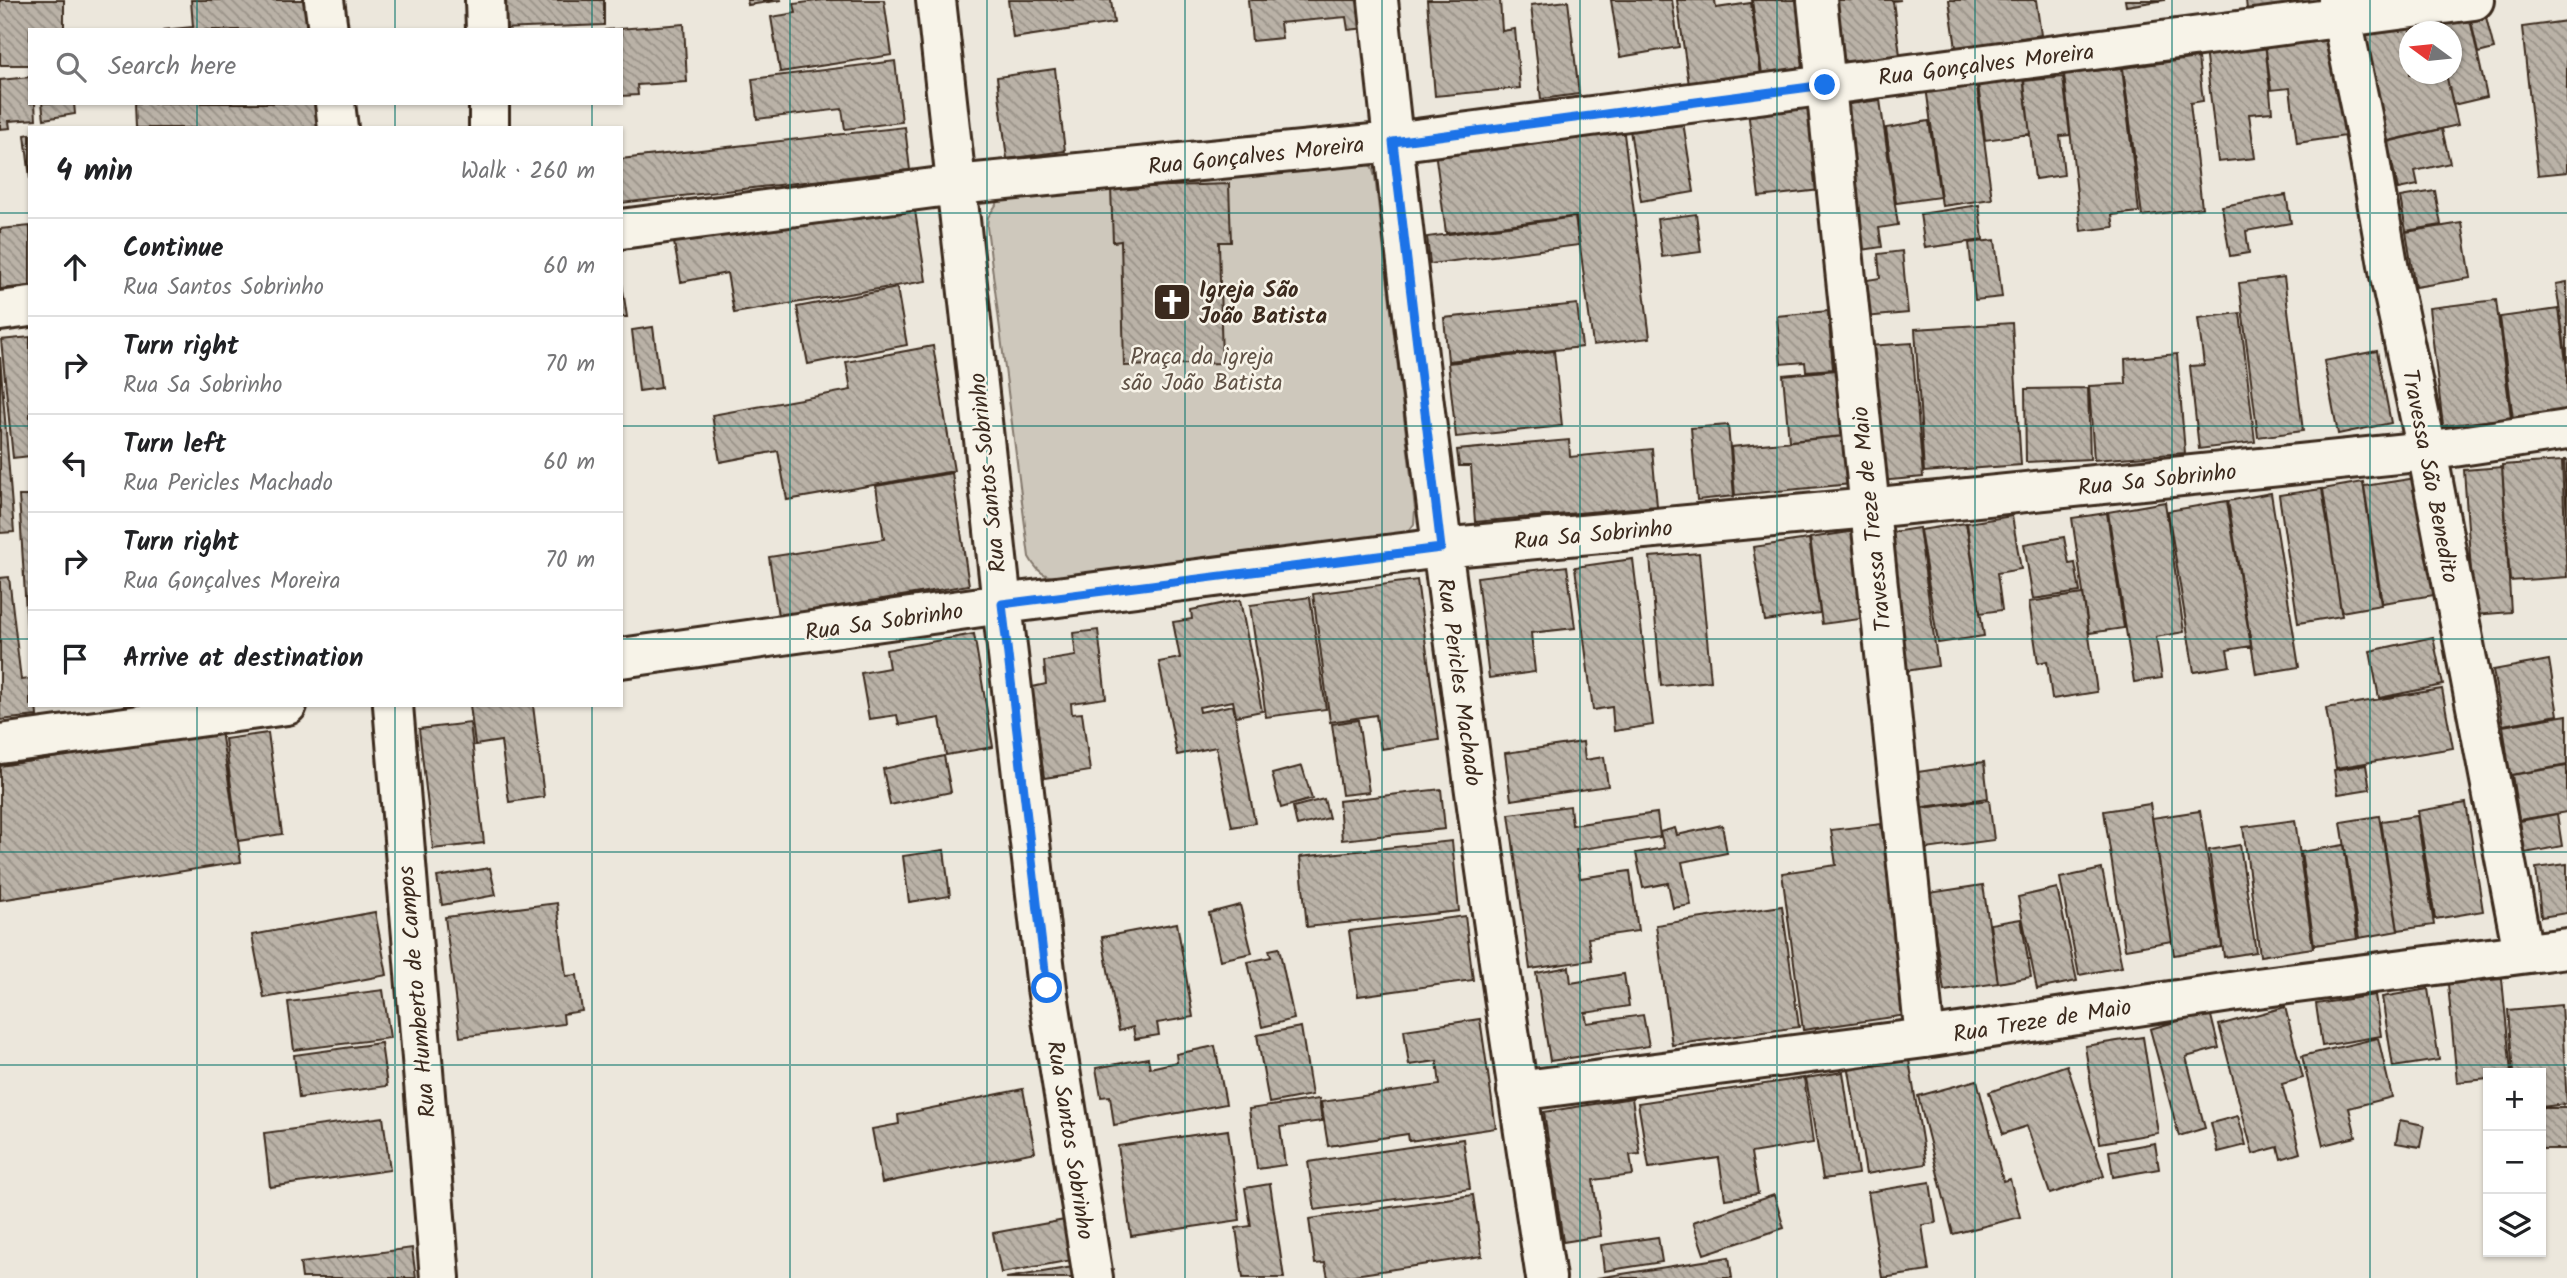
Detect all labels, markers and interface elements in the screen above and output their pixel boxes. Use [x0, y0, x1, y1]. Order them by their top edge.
north arrow [2399, 21, 2462, 84]
search box [28, 28, 623, 105]
street label: Rua Gonçalves Moreira [1876, 35, 2096, 97]
text: Search here [108, 46, 236, 88]
icon: search [52, 48, 90, 86]
route end [1809, 69, 1840, 100]
street label: Rua Gonçalves Moreira [1146, 128, 1366, 186]
text: 4 min [56, 148, 133, 196]
text: Walk · 260 m [461, 154, 595, 190]
text: Continue [123, 228, 224, 270]
icon: ahead [56, 248, 94, 286]
text: 60 m [543, 249, 595, 285]
text: Rua Santos Sobrinho [123, 270, 324, 306]
place label: Igreja São João Batista [1199, 273, 1327, 335]
church icon: Igreja São João Batista [1151, 281, 1193, 323]
text: Turn right [123, 326, 239, 368]
park label: Praça da igreja são João Batista [1121, 340, 1283, 402]
icon: right [56, 346, 94, 384]
text: 70 m [545, 347, 595, 383]
street label: Travessa São Benedito [2391, 366, 2467, 586]
text: Rua Sa Sobrinho [123, 368, 283, 404]
street label: Rua Santos Sobrinho [961, 371, 1017, 575]
street label: Travessa Treze de Maio [1843, 404, 1903, 633]
text: Turn left [123, 424, 226, 466]
icon: left [56, 444, 94, 482]
text: 60 m [543, 445, 595, 481]
street label: Rua Sa Sobrinho [2076, 455, 2238, 507]
text: Rua Pericles Machado [123, 466, 333, 502]
street label: Rua Sa Sobrinho [1512, 511, 1674, 561]
text: Turn right [123, 522, 239, 564]
icon: right [56, 542, 94, 580]
text: 70 m [545, 543, 595, 579]
text: Rua Gonçalves Moreira [123, 564, 340, 600]
street label: Rua Pericles Machado [1426, 576, 1490, 789]
street label: Rua Sa Sobrinho [803, 594, 966, 652]
text: Arrive at destination [123, 638, 363, 680]
icon: arrive [56, 640, 94, 678]
street label: Rua Humberto de Campos [389, 864, 447, 1119]
route start [1031, 972, 1062, 1003]
street label: Rua Treze de Maio [1950, 990, 2134, 1054]
street label: Rua Santos Sobrinho [1036, 1038, 1103, 1242]
map controls [2483, 1068, 2546, 1257]
button: + [2483, 1068, 2546, 1131]
button: − [2483, 1131, 2546, 1194]
button: layers [2483, 1194, 2546, 1257]

